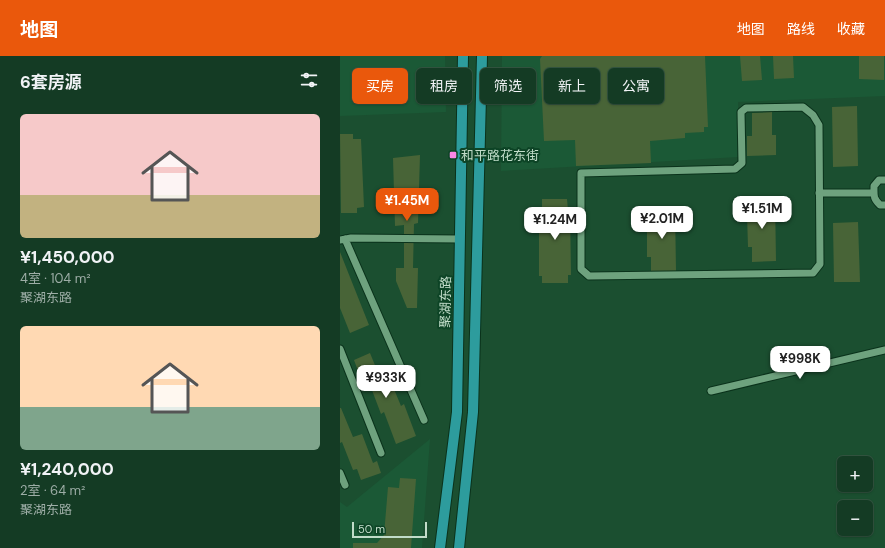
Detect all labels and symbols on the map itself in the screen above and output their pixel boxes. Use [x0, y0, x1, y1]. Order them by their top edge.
place label: 和平路花东街 [461, 147, 539, 164]
marker: 和平路花东街 [448, 150, 458, 160]
pin: ¥1.45M [374, 188, 440, 222]
pin: ¥1.51M [729, 196, 795, 230]
pin: ¥2.01M [629, 206, 695, 240]
pin: ¥1.24M [522, 207, 588, 241]
street label: 聚湖东路 [437, 276, 454, 328]
pin: ¥998K [772, 346, 828, 380]
pin: ¥933K [358, 365, 414, 399]
scale bar [352, 520, 427, 539]

